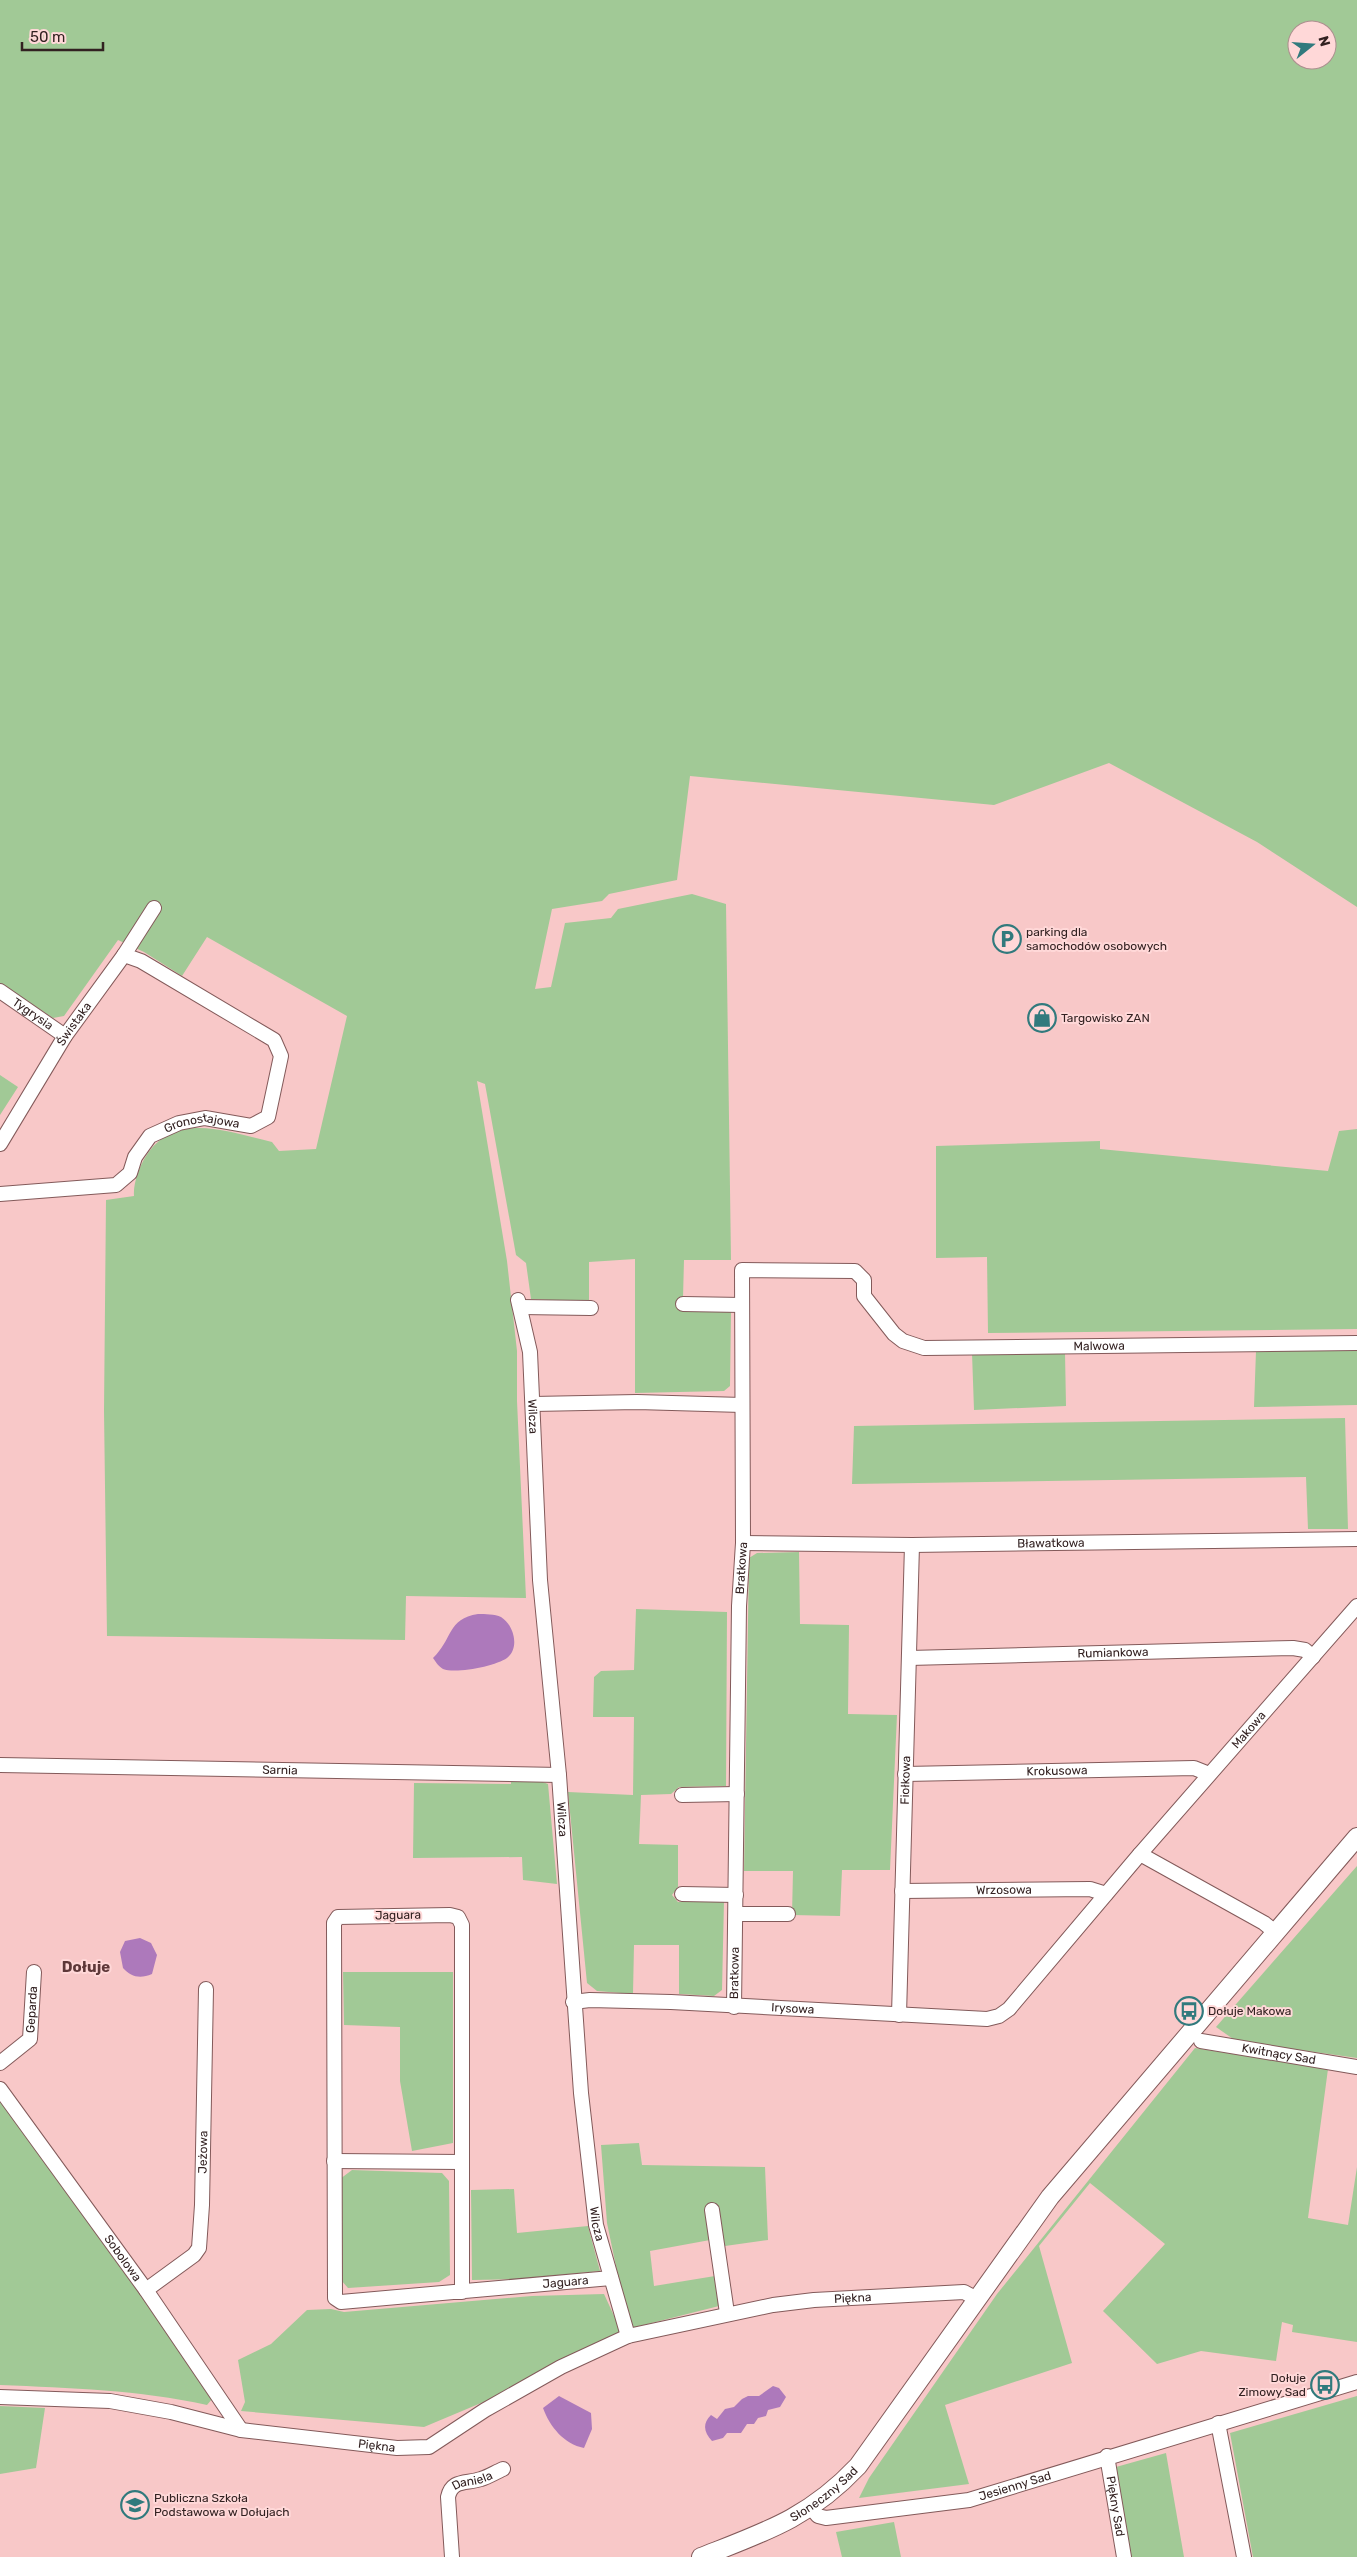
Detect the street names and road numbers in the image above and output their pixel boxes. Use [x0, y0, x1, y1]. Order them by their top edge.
street label: Tygrysia [10, 995, 56, 1033]
street label: Świstaka [54, 1000, 94, 1048]
street label: Gronostajowa [162, 1111, 241, 1136]
street label: Malwowa [1073, 1339, 1125, 1353]
street label: Wilcza [525, 1399, 541, 1434]
street label: Bławatkowa [1017, 1536, 1085, 1551]
street label: Bratkowa [733, 1541, 750, 1595]
street label: Rumiankowa [1077, 1645, 1149, 1661]
street label: Makowa [1229, 1708, 1269, 1751]
street label: Fiołkowa [898, 1755, 913, 1805]
street label: Sarnia [262, 1763, 298, 1777]
street label: Krokusowa [1026, 1763, 1088, 1778]
street label: Wilcza [554, 1802, 570, 1837]
street label: Wrzosowa [976, 1883, 1032, 1897]
street label: Jaguara [375, 1908, 421, 1922]
street label: Bratkowa [727, 1947, 742, 1999]
street label: Geparda [23, 1986, 40, 2033]
street label: Irysowa [771, 2000, 815, 2017]
street label: Kwitnący Sad [1241, 2041, 1317, 2067]
street label: Jeżowa [196, 2130, 210, 2174]
street label: Wilcza [587, 2206, 607, 2243]
street label: Sobolowa [101, 2232, 144, 2284]
street label: Jaguara [542, 2273, 589, 2291]
street label: Piękna [834, 2290, 872, 2306]
street label: Piękna [357, 2437, 396, 2455]
street label: Słoneczny Sad [788, 2464, 861, 2525]
street label: Daniela [449, 2468, 495, 2493]
street label: Jesienny Sad [977, 2468, 1053, 2504]
street label: Piękny Sad [1103, 2475, 1127, 2538]

